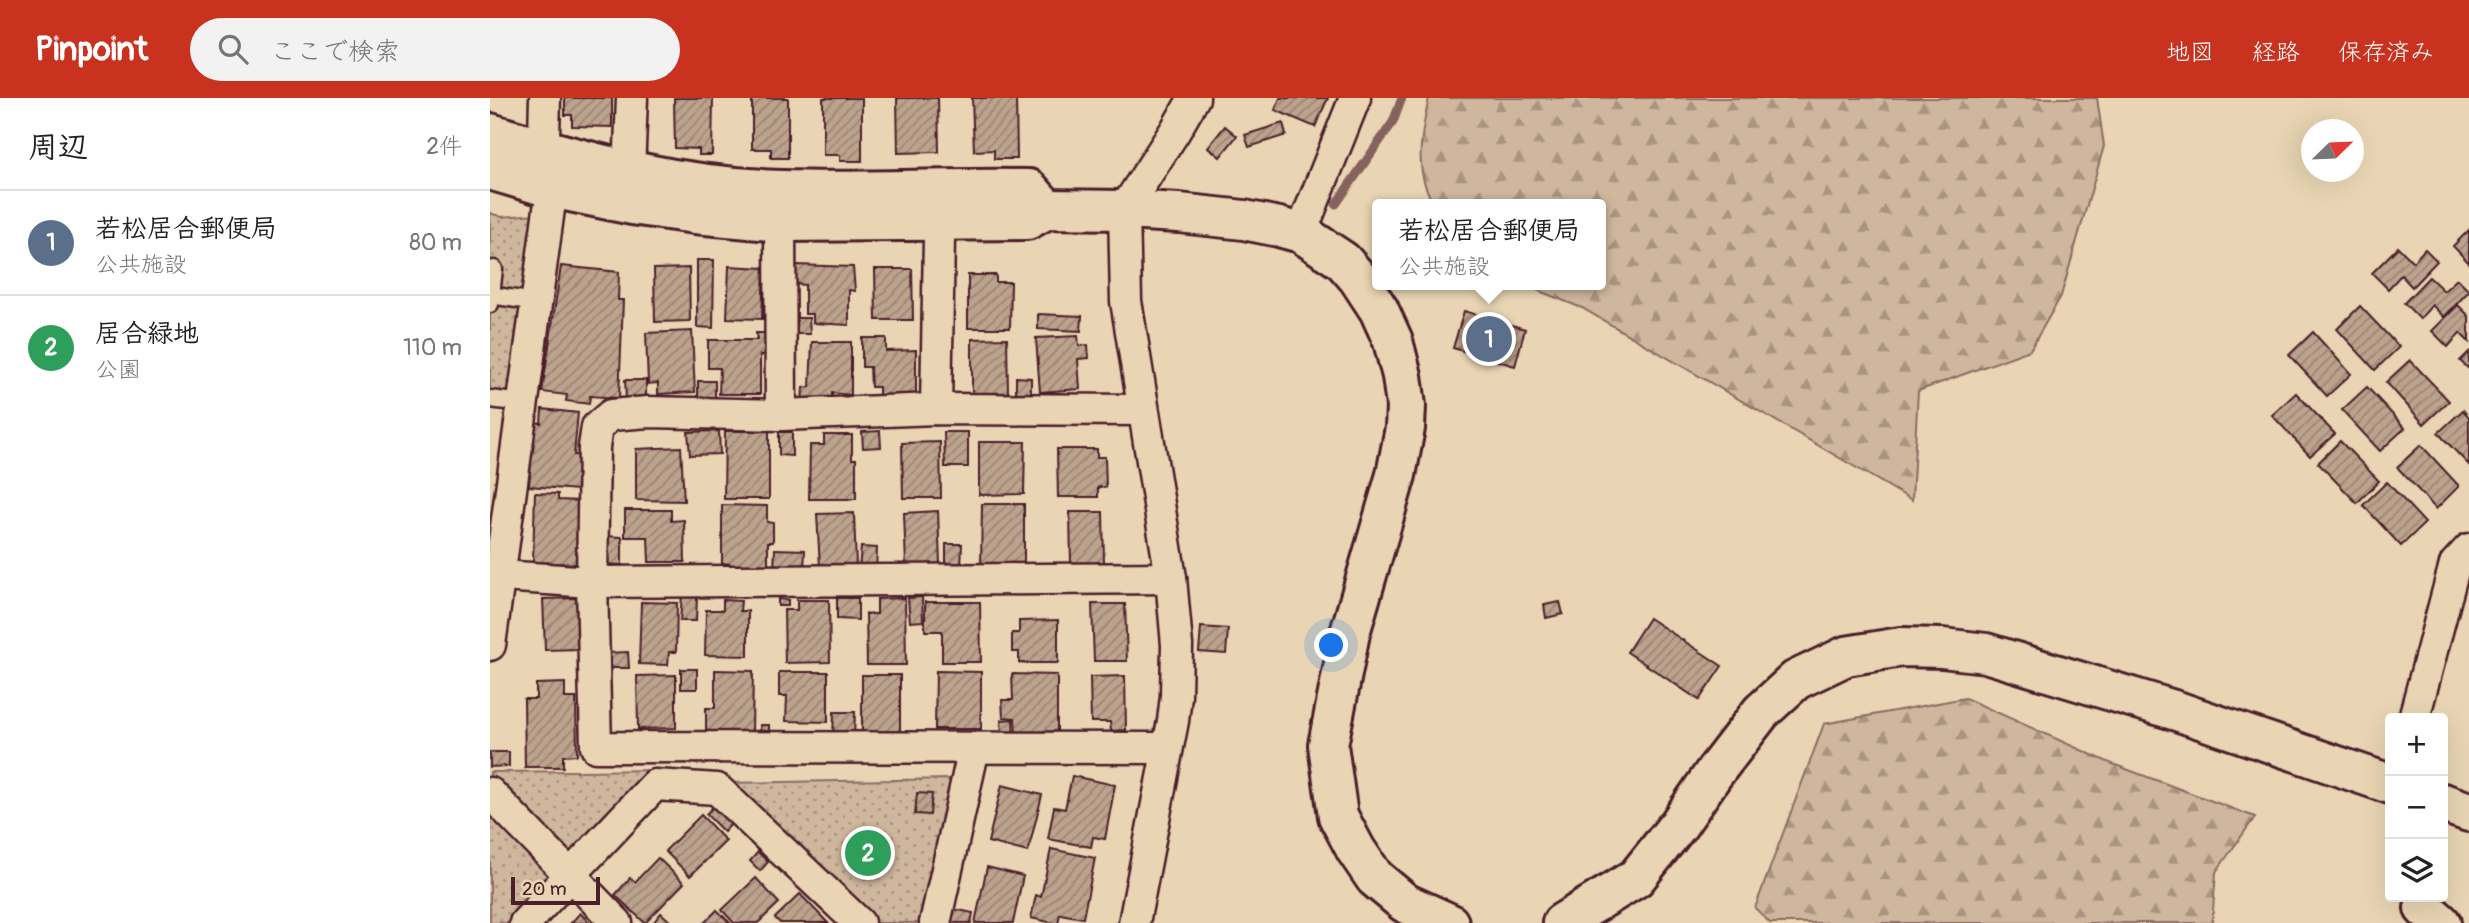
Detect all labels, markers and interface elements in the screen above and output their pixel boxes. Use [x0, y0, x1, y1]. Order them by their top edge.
search box [190, 18, 680, 81]
text: Pinpoint [35, 29, 148, 70]
icon: search [214, 30, 252, 68]
text: ここで検索 [270, 36, 400, 68]
text: 地図 [2166, 38, 2214, 67]
text: 経路 [2252, 38, 2300, 67]
text: 保存済み [2338, 38, 2434, 67]
north arrow [2301, 119, 2364, 182]
text: 周辺 [28, 129, 88, 166]
text: 2件 [426, 132, 462, 161]
popup [1372, 199, 1606, 290]
text: 若松居合郵便局 [95, 213, 277, 245]
text: 若松居合郵便局 [1398, 215, 1580, 247]
text: 1 [47, 228, 56, 257]
text: 80 m [409, 228, 462, 257]
text: 公共施設 [95, 250, 187, 279]
text: 公共施設 [1398, 252, 1490, 281]
pin: 1 [1466, 313, 1512, 365]
text: 居合緑地 [95, 318, 199, 350]
text: 2 [45, 333, 57, 362]
text: 110 m [403, 333, 462, 362]
text: 公園 [95, 355, 141, 384]
your location [1314, 628, 1348, 662]
map controls [2385, 713, 2448, 902]
button: + [2385, 713, 2448, 776]
button: − [2385, 776, 2448, 839]
pin: 2 [845, 827, 891, 879]
button: layers [2385, 839, 2448, 902]
scale bar [511, 874, 600, 906]
text: 20 m [522, 877, 567, 901]

